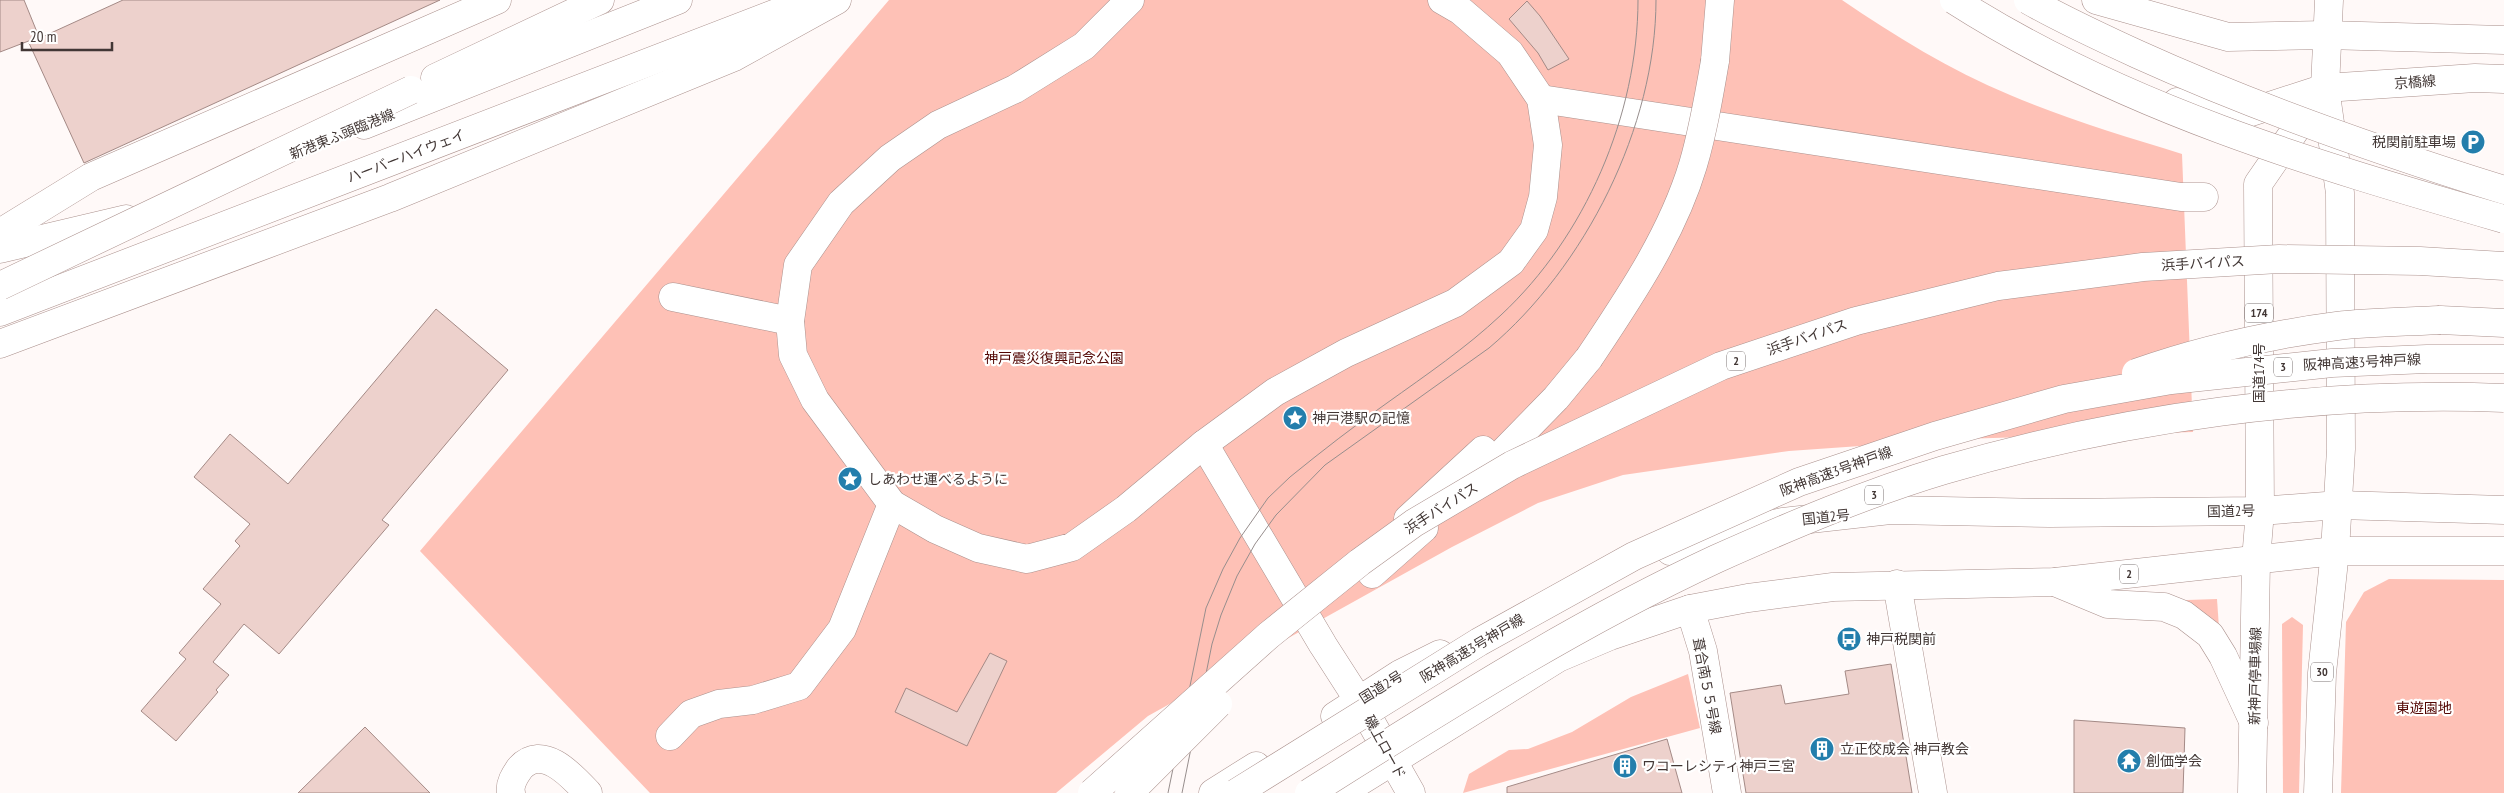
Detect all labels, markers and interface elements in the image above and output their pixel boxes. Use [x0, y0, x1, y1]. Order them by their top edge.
scale bar [22, 20, 112, 52]
text: 20 m [30, 27, 56, 46]
street label: 京橋線 [2393, 72, 2437, 92]
street label: 新港東ふ頭臨港線 [287, 105, 397, 163]
street label: ハーバーハイウェイ [344, 125, 468, 187]
parking icon: 税関前駐車場 [2460, 129, 2486, 155]
place label: 税関前駐車場 [2372, 133, 2456, 151]
street label: 浜手バイパス [2161, 252, 2245, 274]
road number: 174 [2245, 304, 2273, 322]
street label: 浜手バイパス [1764, 315, 1850, 359]
street label: 国道174号 [2250, 343, 2268, 403]
park label: 神戸震災復興記念公園 [984, 349, 1124, 367]
street label: 阪神高速3号神戸線 [2302, 350, 2422, 374]
road number: 2 [1727, 352, 1745, 371]
road number: 3 [2274, 358, 2292, 377]
place icon: 神戸港駅の記憶 [1282, 405, 1308, 431]
place label: 神戸港駅の記憶 [1312, 409, 1410, 427]
street label: 阪神高速3号神戸線 [1778, 443, 1894, 499]
place icon: しあわせ運べるように [837, 466, 863, 492]
place label: しあわせ運べるように [868, 470, 1008, 488]
street label: 浜手バイパス [1401, 478, 1481, 538]
road number: 3 [1865, 486, 1883, 504]
street label: 国道2号 [2207, 502, 2255, 520]
street label: 国道2号 [1801, 506, 1851, 528]
road number: 2 [2120, 564, 2138, 584]
street label: 阪神高速3号神戸線 [1417, 610, 1527, 686]
bus stop icon: 神戸税関前 [1836, 626, 1862, 652]
street label: 新神戸停車場線 [2245, 627, 2265, 725]
place label: 神戸税関前 [1866, 630, 1936, 648]
street label: 葺合南５５号線 [1689, 636, 1725, 736]
road number: 30 [2311, 662, 2333, 682]
street label: 国道2号 [1356, 667, 1406, 707]
park label: 東遊園地 [2396, 699, 2452, 717]
street label: 磯上ロード [1360, 712, 1410, 782]
building icon: 立正佼成会 神戸教会 [1809, 736, 1835, 762]
place label: 立正佼成会 神戸教会 [1840, 740, 1969, 758]
temple icon: 創価学会 [2116, 748, 2142, 774]
place label: 創価学会 [2146, 752, 2202, 770]
building icon: ワコーレシティ神戸三宮 [1612, 753, 1638, 779]
place label: ワコーレシティ神戸三宮 [1642, 757, 1795, 775]

